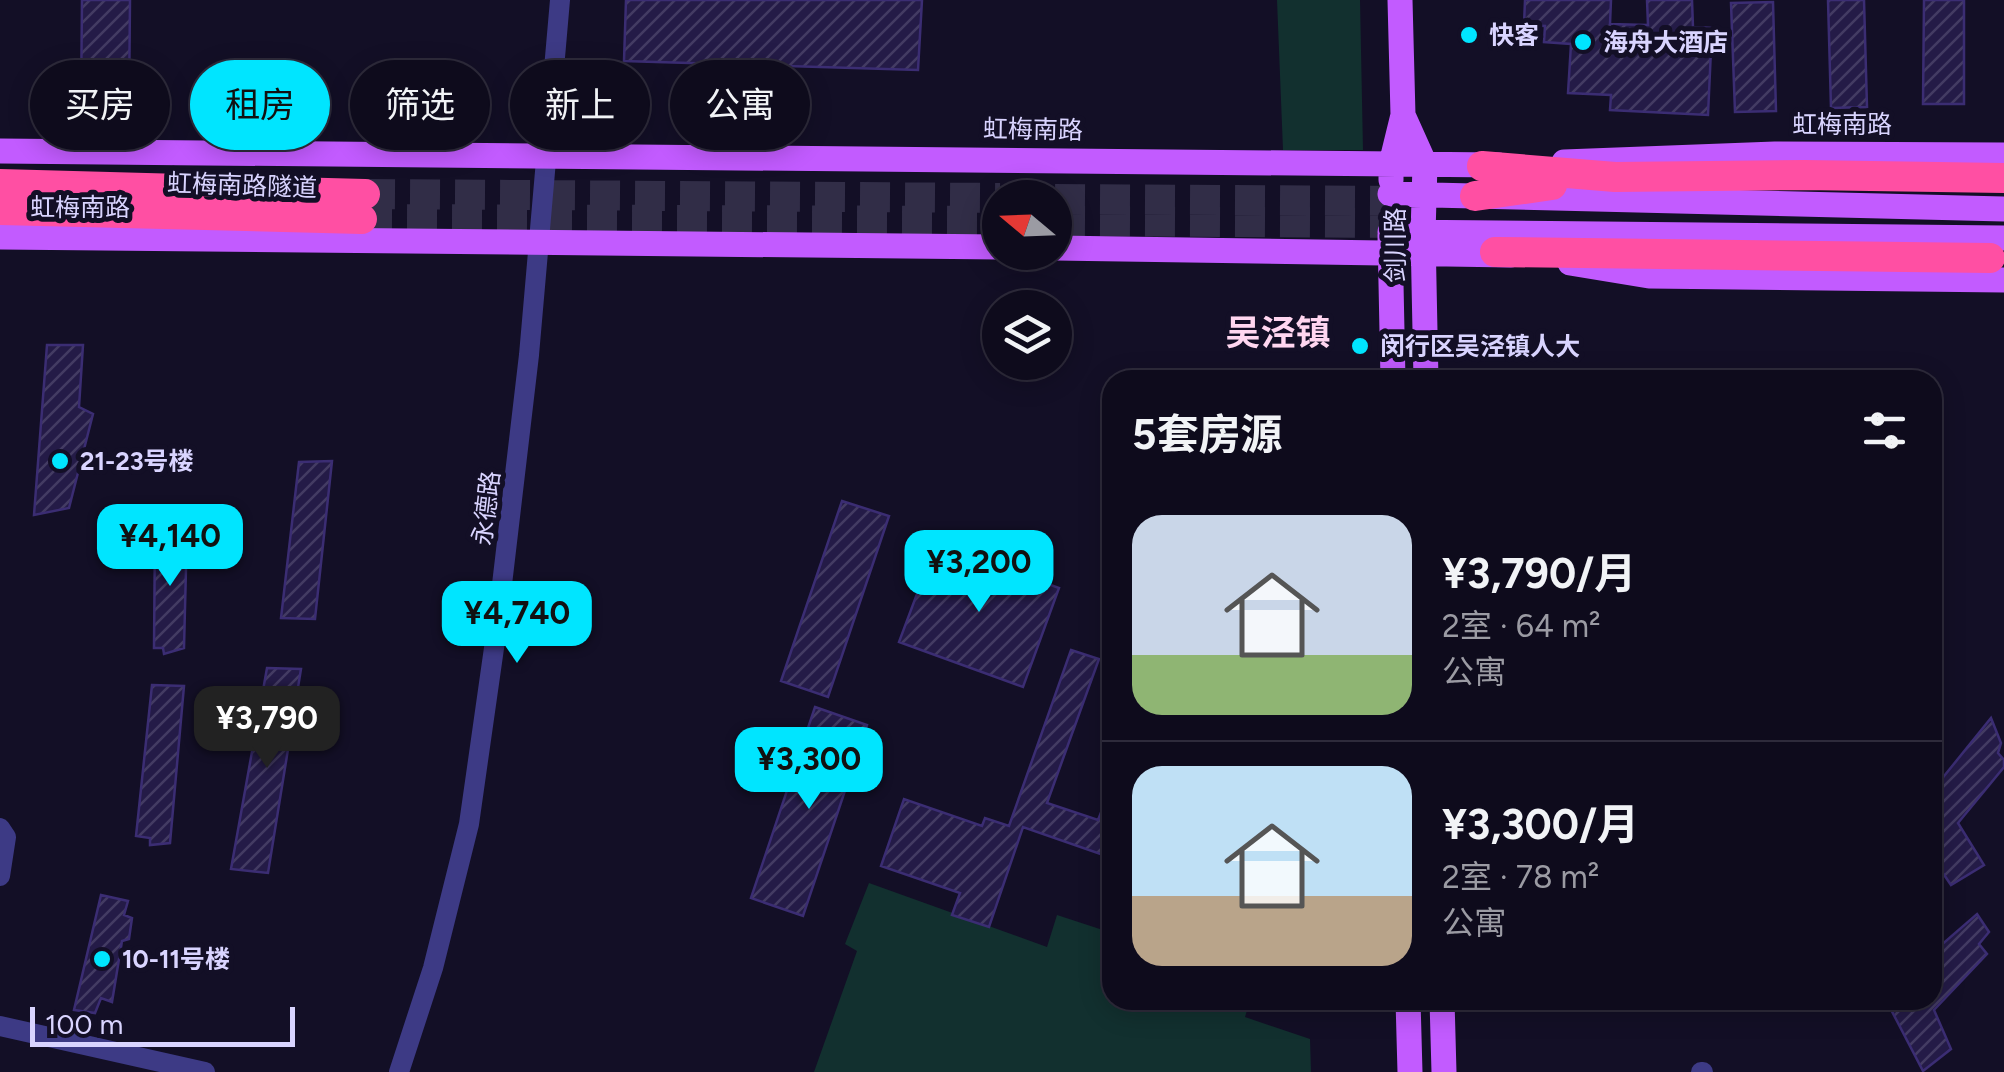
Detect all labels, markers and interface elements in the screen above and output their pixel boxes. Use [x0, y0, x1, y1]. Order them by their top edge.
place label: 快客 [1489, 20, 1539, 50]
marker: 快客 [1458, 24, 1480, 46]
place label: 海舟大酒店 [1603, 27, 1728, 57]
marker: 海舟大酒店 [1572, 31, 1594, 53]
chip: 买房 [30, 60, 170, 150]
chip: 租房 [190, 60, 330, 150]
chip: 筛选 [350, 60, 490, 150]
chip: 新上 [510, 60, 650, 150]
chip: 公寓 [670, 60, 810, 150]
street label: 虹梅南路 [1792, 109, 1892, 139]
street label: 虹梅南路 [983, 113, 1083, 145]
street label: 虹梅南路隧道 [167, 167, 317, 203]
north arrow [982, 180, 1072, 270]
map controls [982, 180, 1072, 380]
street label: 虹梅南路 [30, 192, 130, 222]
street label: 剑川路 [1380, 207, 1410, 283]
button: layers [982, 290, 1072, 380]
district label: 吴泾镇 [1225, 312, 1331, 354]
place label: 闵行区吴泾镇人大 [1380, 331, 1580, 361]
marker: 闵行区吴泾镇人大 [1349, 335, 1371, 357]
icon: filters [1857, 403, 1912, 458]
text: 5套房源 [1132, 409, 1282, 460]
place label: 21-23号楼 [80, 446, 194, 476]
marker: 21-23号楼 [49, 450, 71, 472]
street label: 永德路 [467, 469, 505, 547]
pin: ¥4,140 [89, 504, 251, 589]
text: ¥4,140 [119, 517, 221, 555]
pin: ¥3,200 [898, 530, 1060, 615]
text: ¥3,200 [926, 543, 1032, 581]
text: ¥3,790/月 [1442, 548, 1636, 599]
icon: home [1212, 555, 1332, 675]
pin: ¥4,740 [436, 581, 598, 666]
text: ¥4,740 [464, 594, 570, 632]
text: 2室 · 64 m² [1442, 607, 1601, 645]
text: 公寓 [1442, 653, 1506, 691]
pin: ¥3,790 [186, 686, 348, 771]
text: ¥3,790 [216, 699, 318, 737]
pin: ¥3,300 [728, 727, 890, 812]
text: ¥3,300 [757, 740, 861, 778]
text: ¥3,300/月 [1442, 799, 1639, 850]
icon: home [1212, 806, 1332, 926]
text: 2室 · 78 m² [1442, 858, 1599, 896]
text: 公寓 [1442, 904, 1506, 942]
place label: 10-11号楼 [122, 944, 230, 974]
marker: 10-11号楼 [91, 948, 113, 970]
scale bar [30, 1002, 295, 1046]
text: 100 m [45, 1007, 123, 1041]

